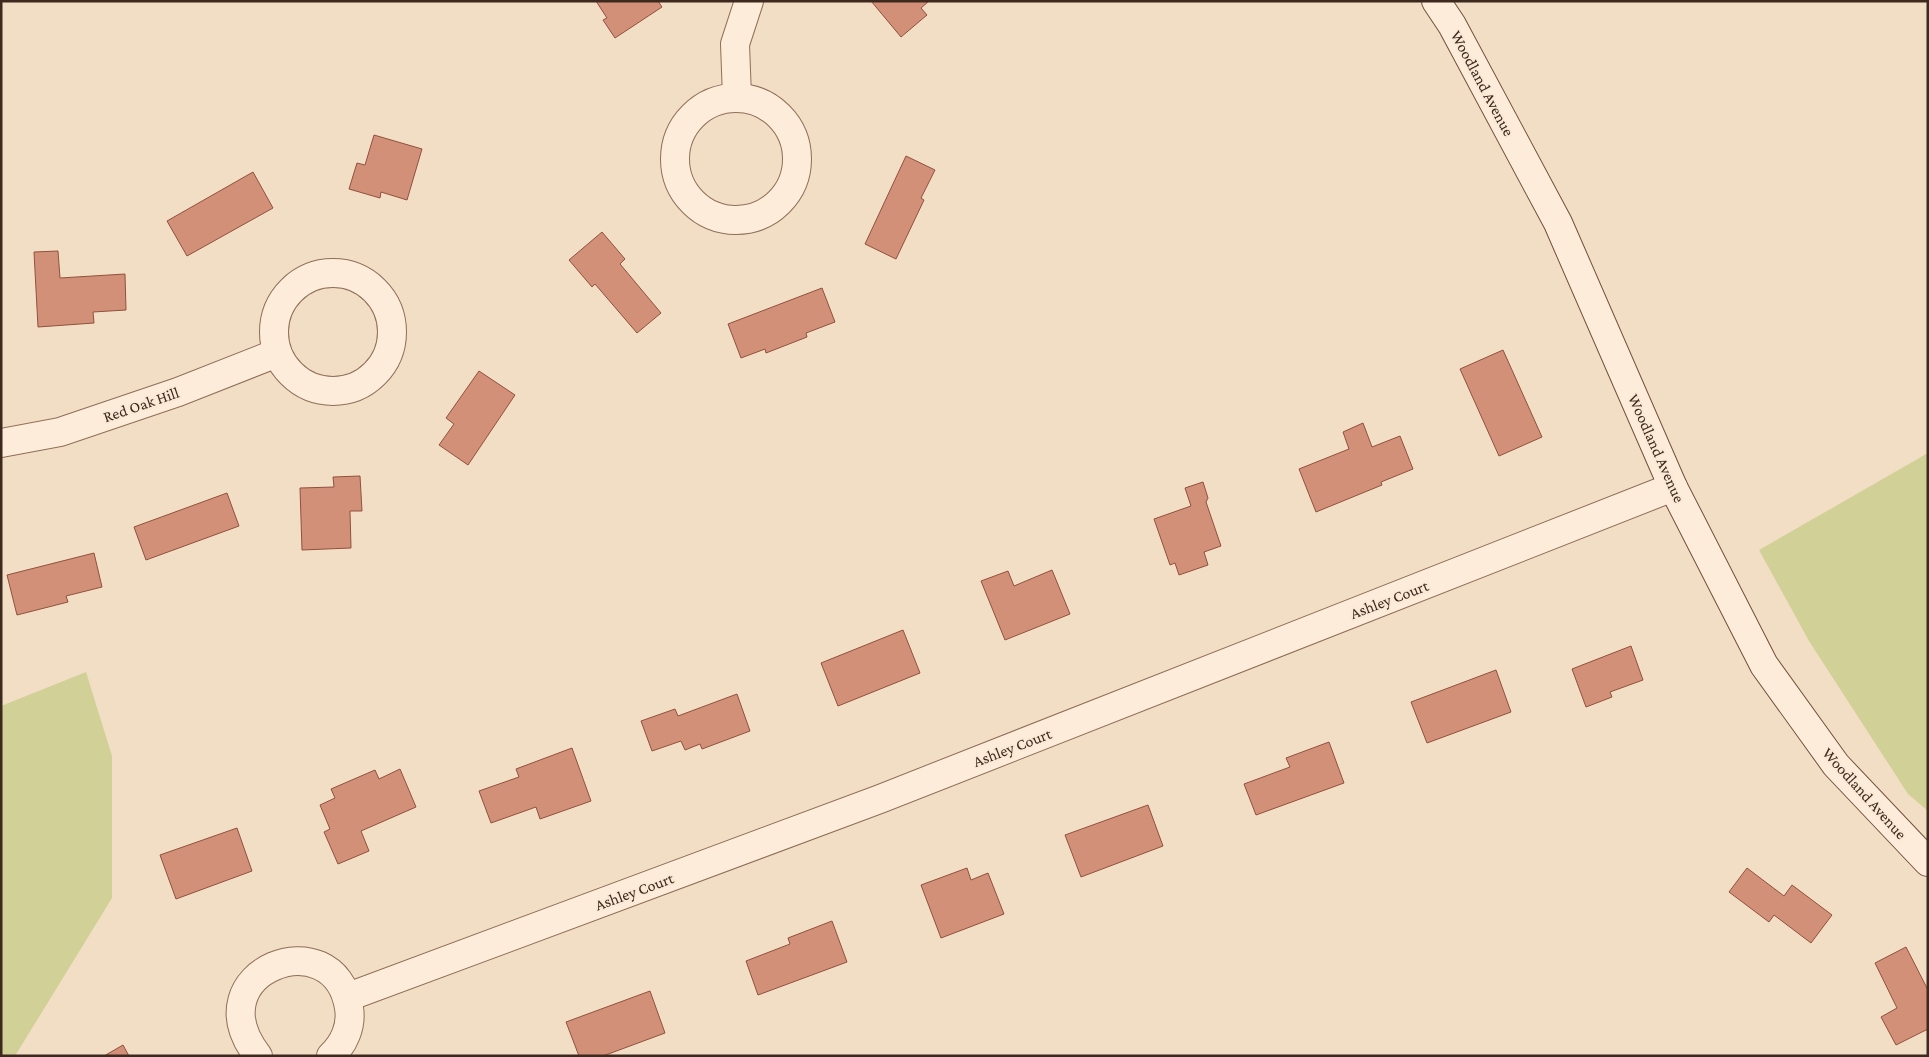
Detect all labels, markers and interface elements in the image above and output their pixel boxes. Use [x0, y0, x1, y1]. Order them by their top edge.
street label: Woodland Avenue [1448, 28, 1518, 139]
street label: Red Oak Hill [101, 384, 181, 425]
street label: Woodland Avenue [1625, 391, 1688, 505]
street label: Ashley Court [1348, 577, 1432, 623]
street label: Ashley Court [971, 725, 1055, 771]
street label: Woodland Avenue [1819, 744, 1910, 843]
street label: Ashley Court [593, 869, 677, 914]

